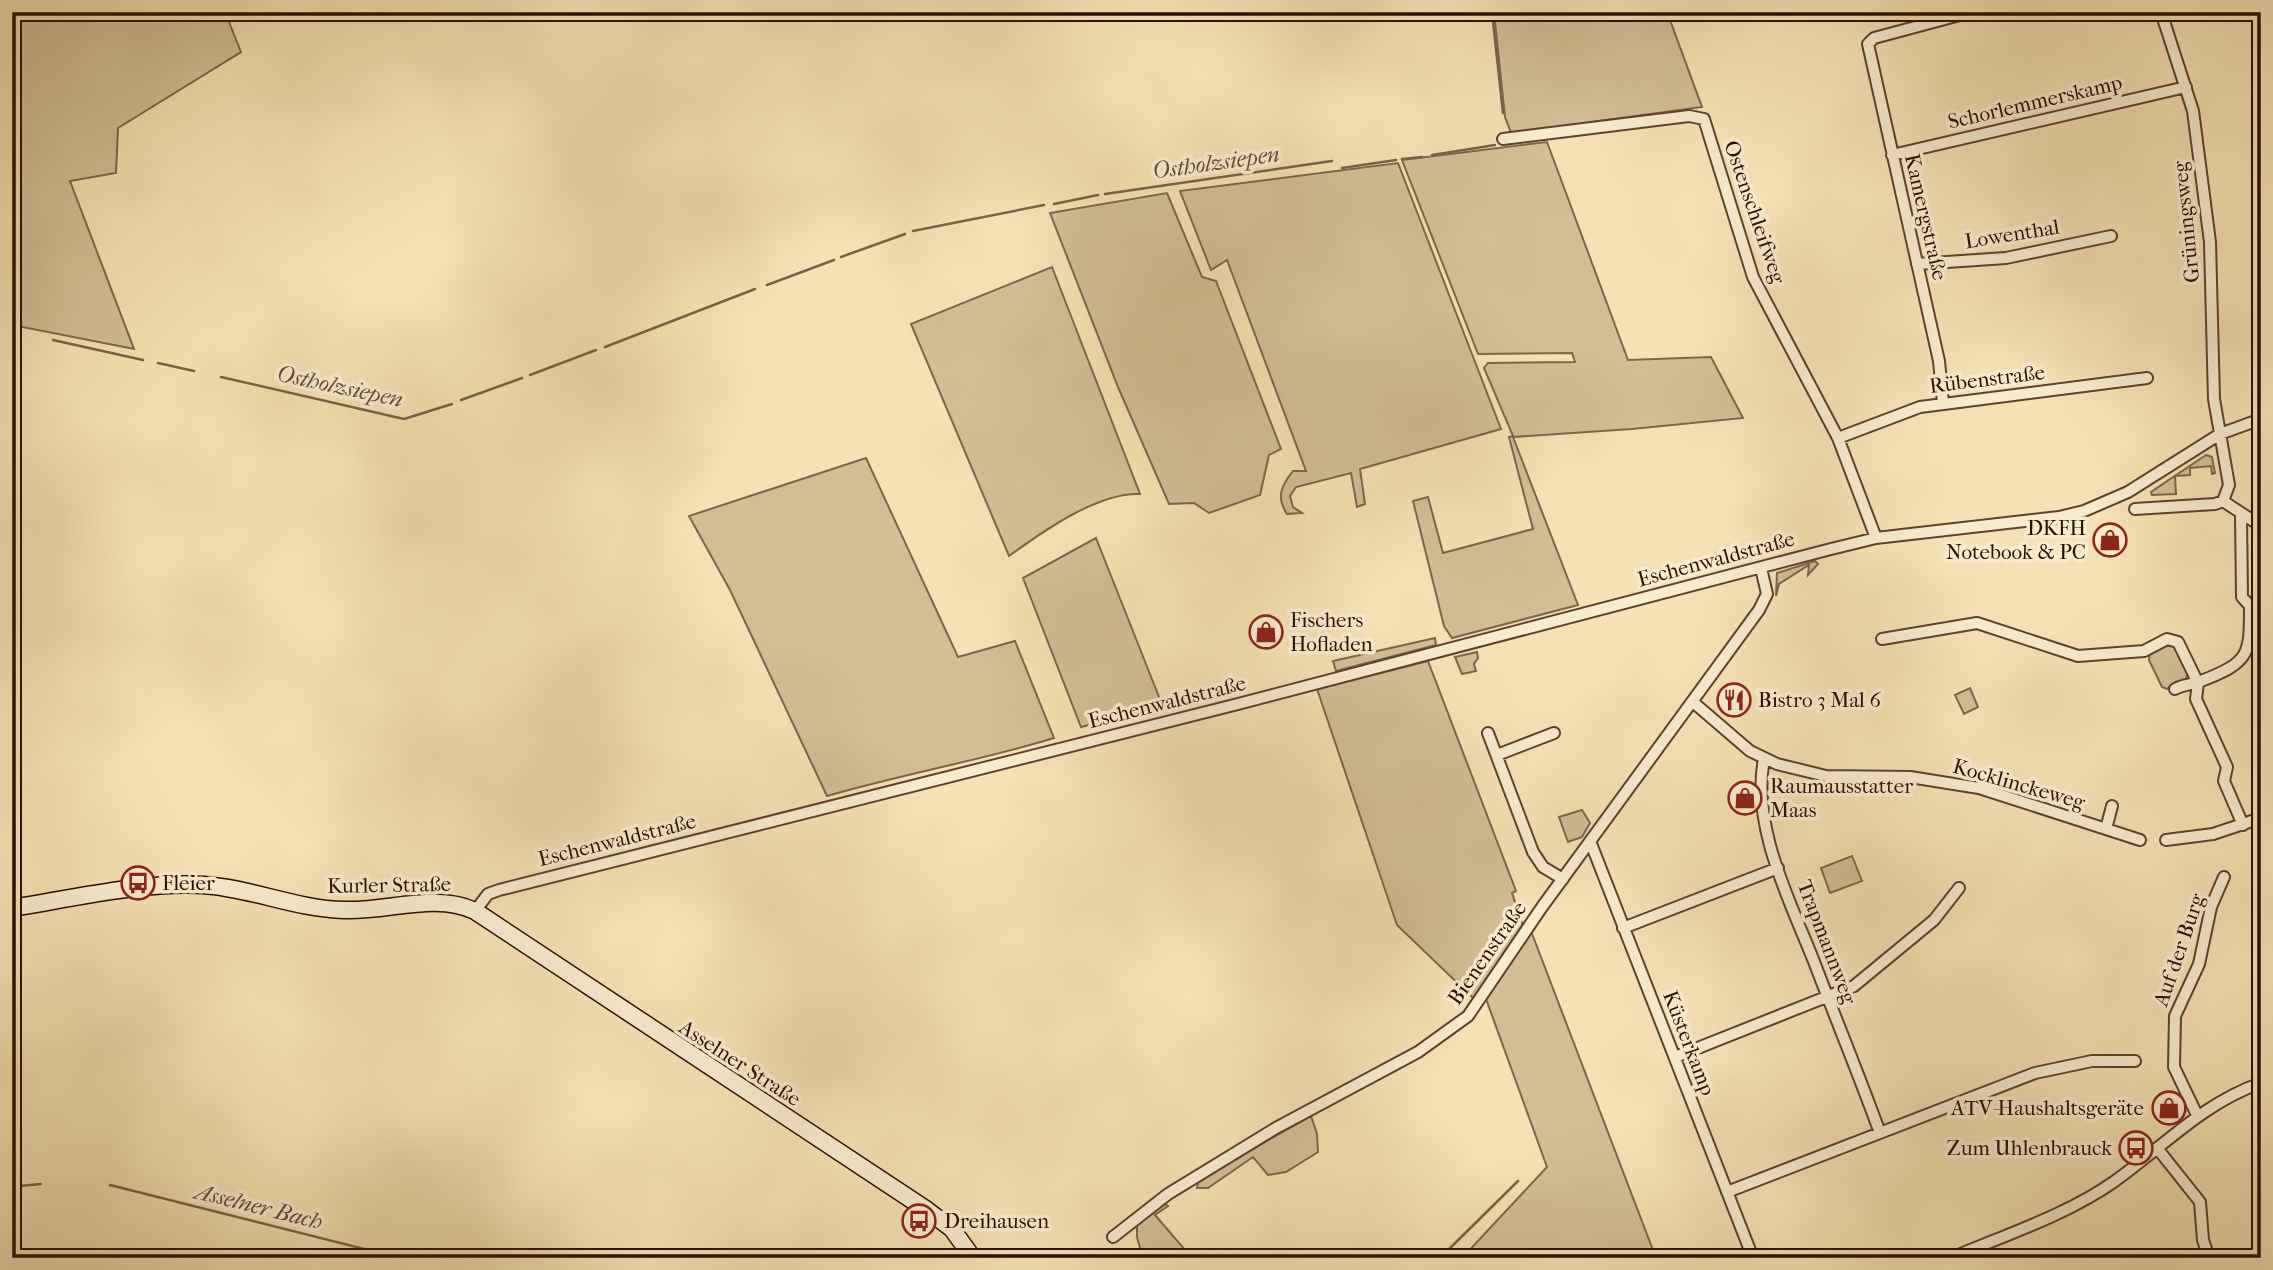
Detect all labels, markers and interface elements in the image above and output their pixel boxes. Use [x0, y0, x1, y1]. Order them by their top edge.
street label: Schorlemmerskamp [1945, 70, 2125, 134]
street label: Ostenschleifweg [1719, 137, 1791, 287]
water label: Ostholzsiepen [1151, 140, 1282, 185]
street label: Kamergstraße [1900, 152, 1952, 282]
street label: Grüningsweg [2168, 159, 2204, 284]
street label: Lowenthal [1963, 215, 2061, 253]
water label: Ostholzsiepen [274, 360, 406, 413]
street label: Rübenstraße [1928, 360, 2046, 398]
place label: DKFH Notebook & PC [1946, 516, 2086, 564]
shop icon: DKFH Notebook & PC [2091, 521, 2129, 559]
street label: Eschenwaldstraße [1635, 526, 1797, 592]
place label: Fischers Hofladen [1290, 608, 1373, 656]
shop icon: Fischers Hofladen [1247, 613, 1285, 651]
street label: Eschenwaldstraße [1086, 671, 1248, 733]
restaurant icon: Bistro 3 Mal 6 [1715, 681, 1753, 719]
place label: Bistro 3 Mal 6 [1758, 688, 1881, 712]
street label: Kocklinckeweg [1950, 754, 2089, 815]
place label: Raumausstatter Maas [1770, 774, 1913, 822]
shop icon: Raumausstatter Maas [1726, 779, 1764, 817]
street label: Eschenwaldstraße [536, 809, 698, 871]
bus stop icon: Fleier [119, 864, 157, 902]
place label: Fleier [162, 871, 215, 895]
street label: Kurler Straße [327, 872, 451, 898]
street label: Trapmannweg [1792, 877, 1862, 1008]
street label: Auf der Burg [2148, 890, 2210, 1010]
street label: Bienenstraße [1443, 897, 1531, 1009]
street label: Küsterkamp [1658, 987, 1720, 1099]
street label: Asselner Straße [674, 1014, 805, 1111]
shop icon: ATV-Haushaltsgeräte [2150, 1089, 2188, 1127]
place label: ATV-Haushaltsgeräte [1950, 1096, 2144, 1120]
bus stop icon: Zum Uhlenbrauck [2117, 1129, 2155, 1167]
place label: Zum Uhlenbrauck [1947, 1136, 2112, 1160]
water label: Asselner Bach [190, 1177, 325, 1235]
bus stop icon: Dreihausen [900, 1202, 938, 1240]
place label: Dreihausen [944, 1209, 1049, 1233]

